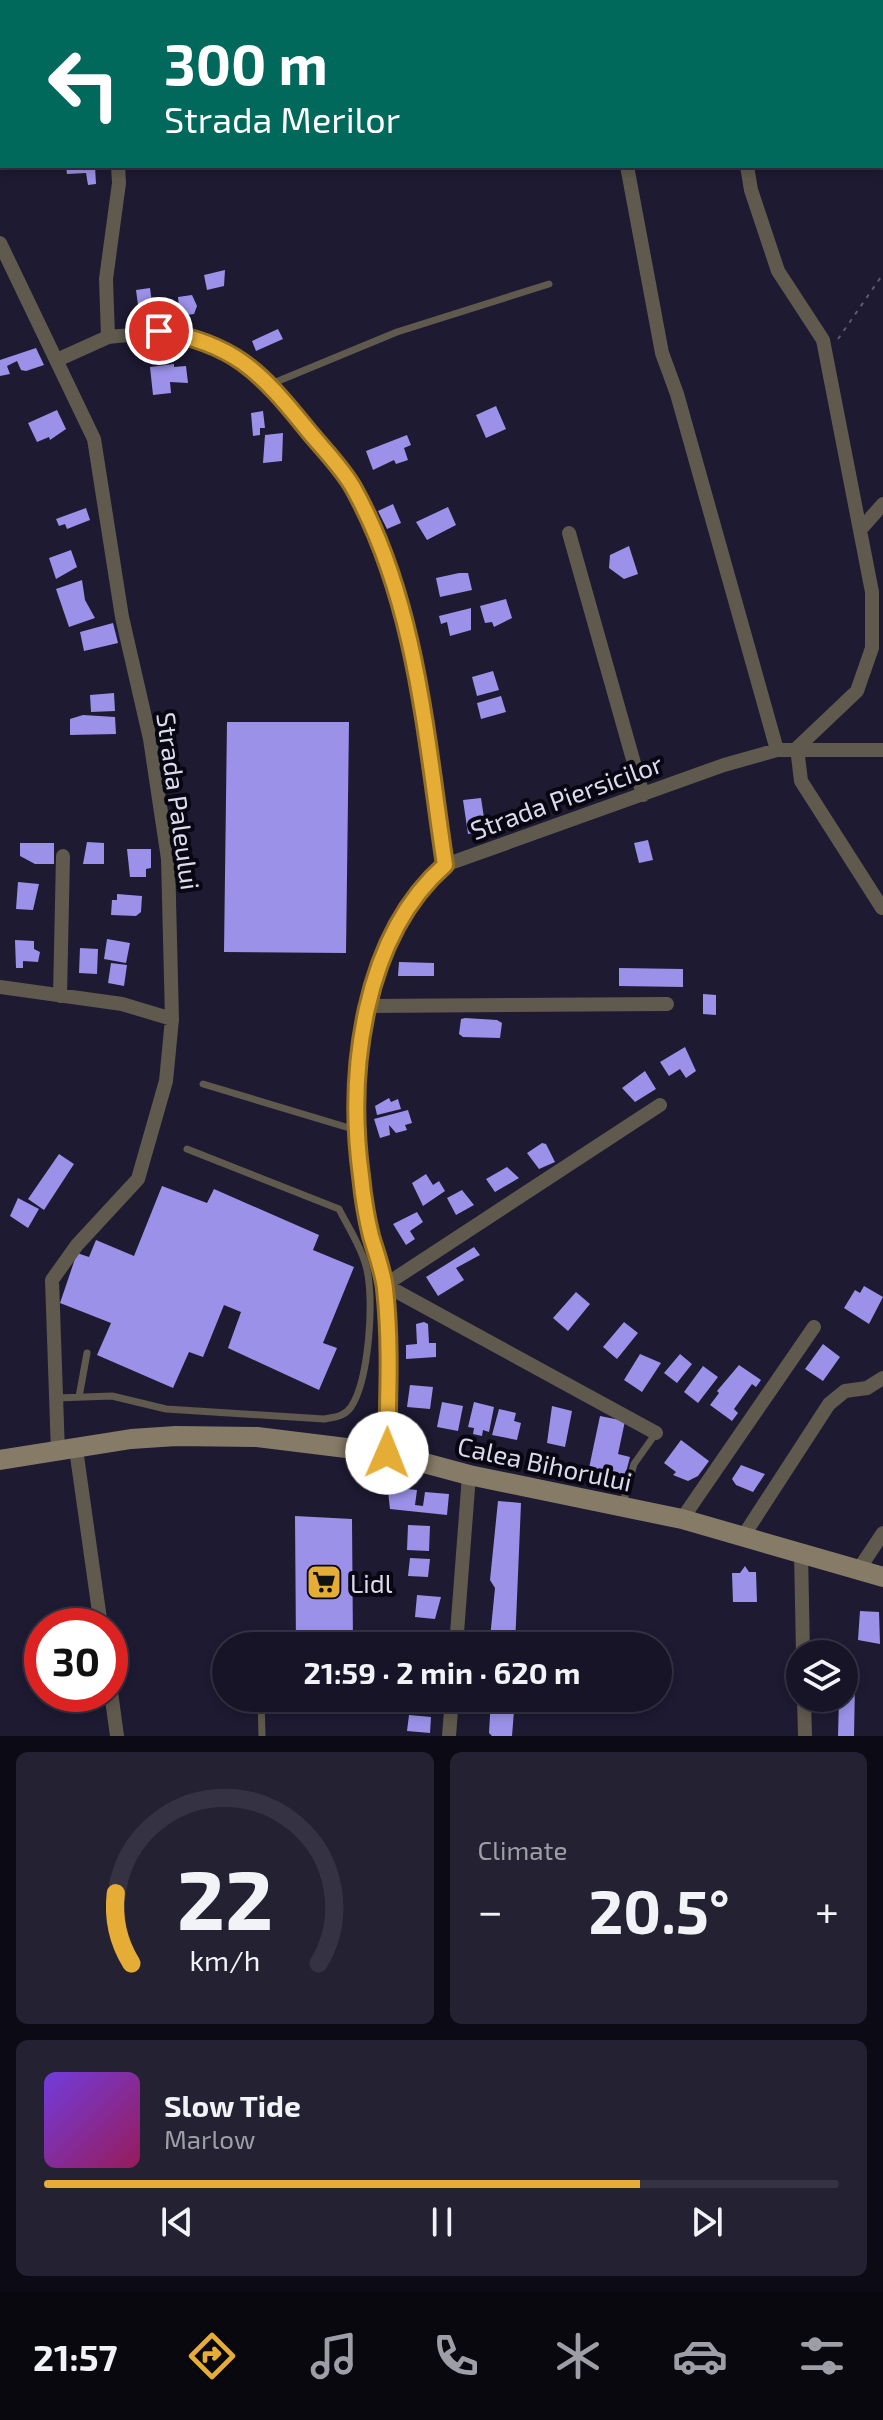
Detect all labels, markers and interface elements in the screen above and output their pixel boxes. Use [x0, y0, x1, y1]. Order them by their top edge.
text: 300 m [164, 29, 328, 96]
icon: left [32, 32, 136, 136]
text: Strada Merilor [164, 97, 400, 140]
pin [125, 297, 193, 365]
icon: arrive [137, 309, 181, 353]
street label: Strada Paleului [151, 710, 207, 892]
street label: Strada Piersicilor [466, 747, 666, 845]
position arrow [345, 1411, 429, 1495]
street label: Calea Bihorului [455, 1429, 635, 1497]
supermarket icon: Lidl [305, 1563, 343, 1601]
place label: Lidl [350, 1567, 393, 1598]
speed limit sign: 30 [24, 1608, 128, 1712]
map controls [786, 1640, 858, 1712]
button: layers [786, 1640, 858, 1712]
text: 21:59 · 2 min · 620 m [304, 1654, 580, 1690]
text: Climate [478, 1834, 567, 1865]
text: 22 [176, 1847, 273, 1947]
text: 20.5° [588, 1874, 730, 1946]
text: − [478, 1883, 503, 1936]
text: + [815, 1883, 839, 1936]
text: km/h [189, 1942, 260, 1977]
text: Slow Tide [164, 2087, 301, 2123]
text: Marlow [164, 2123, 255, 2154]
icon: previous [155, 2200, 199, 2244]
icon: pause [420, 2200, 464, 2244]
icon: next [685, 2200, 729, 2244]
icon: directions [184, 2328, 240, 2384]
icon: music [306, 2328, 362, 2384]
icon: phone [428, 2328, 484, 2384]
icon: climate [550, 2328, 606, 2384]
icon: car [672, 2328, 728, 2384]
icon: filters [794, 2328, 850, 2384]
text: 21:57 [33, 2335, 118, 2378]

